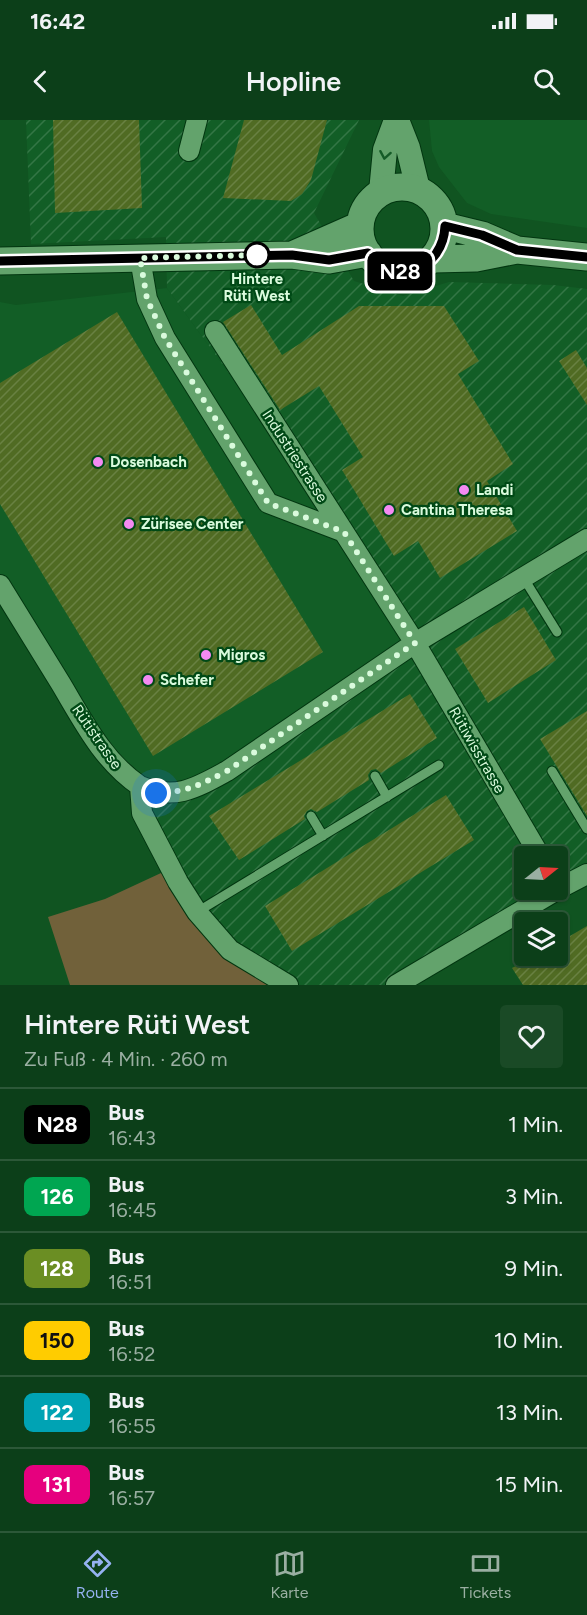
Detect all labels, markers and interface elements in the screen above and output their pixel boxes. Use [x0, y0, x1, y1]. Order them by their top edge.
text: 16:42 [30, 8, 85, 35]
icon: back [24, 65, 57, 98]
text: Hopline [246, 65, 341, 98]
icon: search [530, 65, 563, 98]
one-way arrow [379, 150, 392, 160]
marker: Hintere Rüti West [244, 242, 270, 268]
line badge: N28 [366, 252, 434, 290]
text: N28 [379, 259, 421, 284]
place label: Hintere Rüti West [223, 270, 291, 305]
street label: Industriestrasse [258, 406, 332, 506]
place label: Dosenbach [110, 453, 187, 471]
marker: Dosenbach [91, 455, 105, 469]
place label: Landi [476, 481, 513, 499]
marker: Landi [457, 483, 471, 497]
place label: Cantina Theresa [401, 501, 513, 519]
marker: Cantina Theresa [382, 503, 396, 517]
place label: Zürisee Center [141, 515, 244, 533]
marker: Zürisee Center [122, 517, 136, 531]
place label: Migros [218, 646, 265, 664]
marker: Migros [199, 648, 213, 662]
place label: Schefer [160, 671, 214, 689]
marker: Schefer [141, 673, 155, 687]
street label: Rütistrasse [68, 701, 126, 773]
street label: Rütiwisstrasse [445, 704, 509, 796]
your location [141, 778, 171, 808]
north arrow [514, 846, 568, 900]
map controls [514, 846, 568, 966]
button: layers [514, 912, 568, 966]
button: heart [500, 1005, 563, 1068]
text: Hintere Rüti West [24, 1007, 250, 1041]
text: Zu Fuß · 4 Min. · 260 m [24, 1047, 227, 1071]
text: Bus [108, 1099, 144, 1126]
text: 1 Min. [508, 1111, 563, 1138]
text: N28 [36, 1112, 78, 1137]
text: 16:43 [108, 1126, 156, 1150]
text: Bus [108, 1171, 144, 1198]
text: 3 Min. [505, 1183, 563, 1210]
text: 126 [40, 1184, 74, 1209]
text: 16:45 [108, 1198, 157, 1222]
text: Bus [108, 1243, 144, 1270]
text: 9 Min. [505, 1255, 563, 1282]
text: 128 [40, 1256, 74, 1281]
text: 16:51 [108, 1270, 152, 1294]
text: Bus [108, 1315, 144, 1342]
text: 10 Min. [494, 1327, 563, 1354]
text: 150 [40, 1328, 74, 1353]
text: 16:52 [108, 1342, 155, 1366]
text: Bus [108, 1387, 144, 1414]
text: 13 Min. [496, 1399, 563, 1426]
text: 122 [40, 1400, 74, 1425]
text: 16:55 [108, 1414, 156, 1438]
text: Bus [108, 1459, 144, 1486]
text: 15 Min. [495, 1471, 563, 1498]
text: 131 [42, 1472, 72, 1497]
text: 16:57 [108, 1486, 155, 1510]
tab: Route [76, 1547, 119, 1602]
tab: Karte [270, 1547, 308, 1602]
tab: Tickets [460, 1547, 511, 1602]

